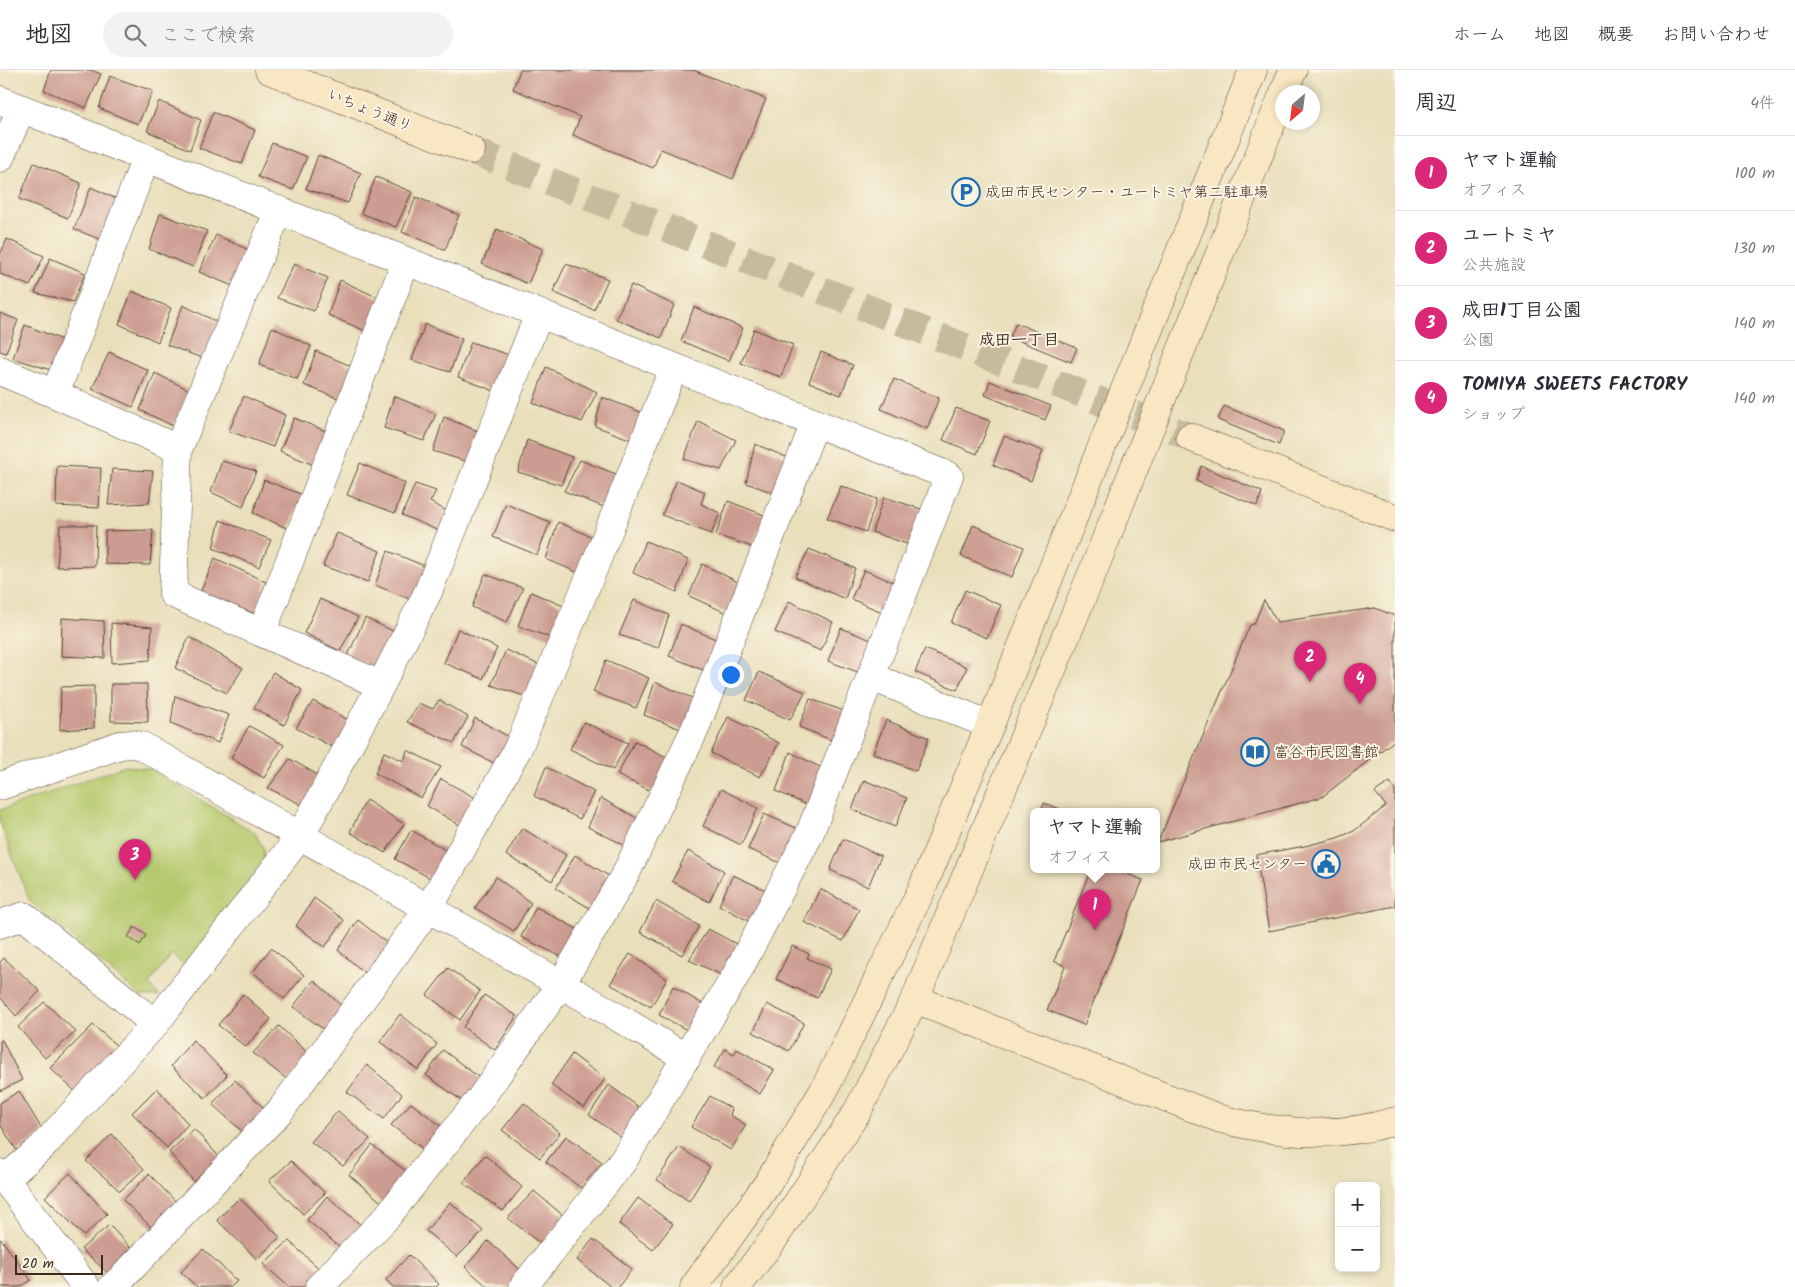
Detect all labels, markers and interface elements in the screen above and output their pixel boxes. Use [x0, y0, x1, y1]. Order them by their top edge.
search box [103, 12, 453, 57]
text: 地図 [25, 16, 73, 55]
icon: search [121, 21, 149, 49]
text: ここで検索 [161, 21, 256, 51]
text: ホーム [1453, 21, 1506, 50]
text: 地図 [1534, 21, 1570, 50]
text: 概要 [1598, 21, 1634, 50]
text: お問い合わせ [1662, 21, 1770, 50]
street label: いちょう通り [323, 83, 416, 139]
north arrow [1275, 85, 1320, 130]
text: 周辺 [1415, 87, 1457, 120]
text: 4件 [1750, 91, 1775, 116]
text: ヤマト運輸 [1462, 146, 1557, 176]
text: 1 [1429, 161, 1433, 186]
text: 100 m [1735, 161, 1775, 186]
parking icon: 成田市民センター・ユートミヤ第二駐車場 [951, 177, 981, 207]
text: オフィス [1462, 178, 1526, 203]
place label: 成田市民センター・ユートミヤ第二駐車場 [985, 181, 1269, 205]
text: ユートミヤ [1462, 221, 1557, 251]
text: 2 [1426, 236, 1436, 261]
text: 130 m [1734, 236, 1775, 261]
text: 公共施設 [1462, 253, 1526, 278]
text: 成田1丁目公園 [1462, 296, 1582, 326]
text: 3 [1427, 311, 1435, 336]
text: 140 m [1734, 311, 1775, 336]
district label: 成田一丁目 [979, 328, 1059, 353]
text: 公園 [1462, 328, 1494, 353]
text: TOMIYA SWEETS FACTORY [1462, 370, 1687, 400]
text: 4 [1427, 386, 1435, 411]
text: 140 m [1734, 386, 1775, 411]
text: ショップ [1462, 402, 1525, 427]
pin: 2 [1294, 641, 1326, 682]
your location [718, 662, 744, 688]
pin: 4 [1344, 663, 1376, 704]
library icon: 富谷市民図書館 [1240, 737, 1270, 767]
place label: 富谷市民図書館 [1274, 741, 1379, 765]
popup [1030, 808, 1160, 873]
text: ヤマト運輸 [1047, 813, 1143, 843]
pin: 3 [119, 839, 151, 880]
text: オフィス [1047, 845, 1112, 870]
public building icon: 成田市民センター [1311, 849, 1341, 879]
place label: 成田市民センター [1188, 853, 1307, 877]
pin: 1 [1079, 889, 1111, 930]
map controls [1335, 1182, 1380, 1272]
button: + [1335, 1182, 1380, 1227]
button: − [1335, 1227, 1380, 1272]
scale bar [15, 1252, 102, 1275]
text: 20 m [22, 1253, 54, 1275]

